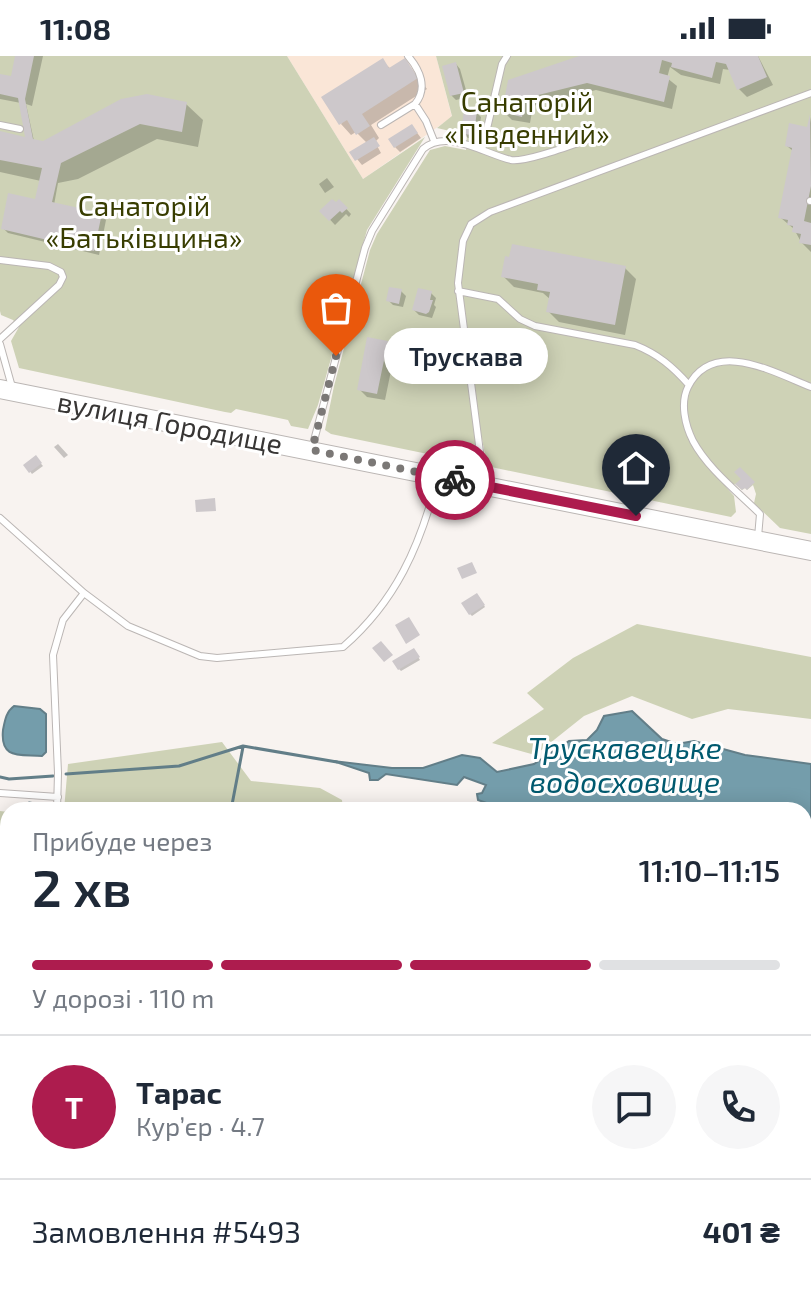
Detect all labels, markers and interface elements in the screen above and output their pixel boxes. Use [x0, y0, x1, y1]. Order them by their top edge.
text: 11:08 [40, 10, 111, 46]
park label: Санаторій «Південний» [444, 84, 610, 150]
park label: Санаторій «Батьківщина» [46, 188, 242, 254]
pin [302, 274, 370, 356]
icon: bag [314, 286, 358, 330]
callout: Трускава [384, 328, 548, 384]
text: Трускава [409, 340, 523, 371]
street label: вулиця Городище [54, 383, 286, 461]
pin [602, 434, 670, 516]
courier [415, 440, 495, 520]
icon: home [614, 446, 658, 490]
icon: bike [433, 458, 477, 502]
water label: Трускавецьке водосховище [528, 729, 722, 799]
text: Прибуде через [32, 825, 212, 856]
text: 11:10–11:15 [639, 852, 780, 888]
text: 2 хв [32, 855, 131, 917]
text: У дорозі · 110 m [32, 982, 214, 1013]
button: chat [592, 1065, 676, 1149]
button: phone [696, 1065, 780, 1149]
text: Тарас [136, 1074, 222, 1110]
text: Т [65, 1089, 83, 1125]
text: Кур’єр · 4.7 [136, 1110, 265, 1141]
text: Замовлення #5493 [32, 1213, 301, 1249]
text: 401 ₴ [703, 1213, 780, 1249]

